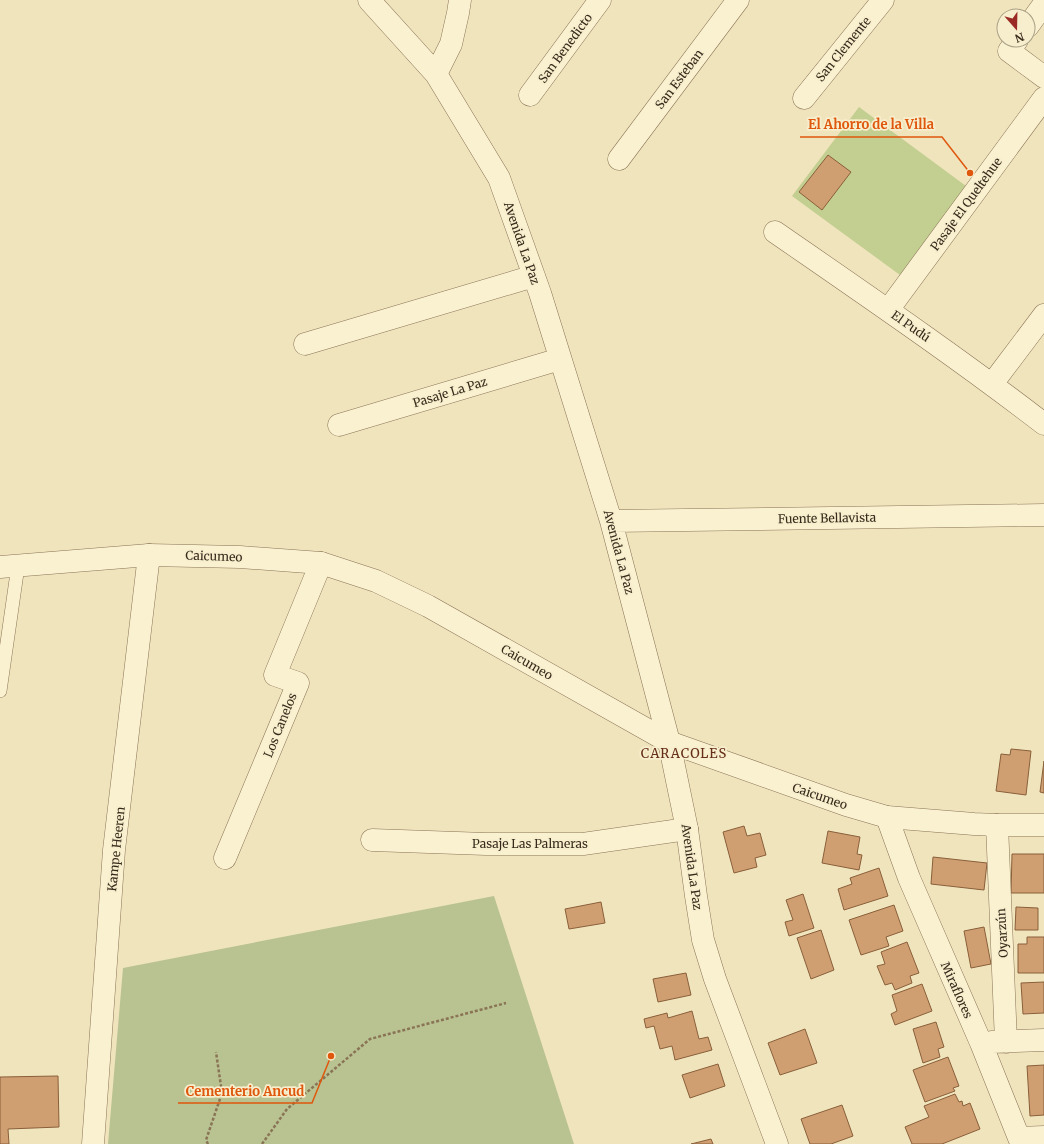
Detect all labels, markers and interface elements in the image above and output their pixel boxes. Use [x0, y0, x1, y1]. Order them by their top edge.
north arrow [996, 8, 1036, 48]
street label: San Benedicto [535, 10, 595, 86]
street label: San Clemente [812, 14, 874, 84]
text: N [1013, 29, 1026, 46]
street label: San Esteban [652, 46, 706, 112]
callout: El Ahorro de la Villa [800, 112, 942, 137]
text: El Ahorro de la Villa [808, 116, 934, 133]
street label: Pasaje El Queltehue [927, 154, 1005, 254]
street label: Avenida La Paz [500, 199, 543, 287]
street label: El Pudú [889, 307, 934, 345]
street label: Pasaje La Paz [411, 373, 489, 410]
street label: Avenida La Paz [600, 507, 638, 596]
street label: Fuente Bellavista [778, 510, 877, 526]
street label: Caicumeo [185, 548, 243, 564]
street label: Caicumeo [499, 641, 555, 683]
street label: Los Canelos [260, 690, 300, 760]
district label: CARACOLES [641, 745, 727, 762]
street label: Caicumeo [791, 780, 849, 812]
street label: Kampe Heeren [104, 806, 128, 892]
street label: Avenida La Paz [678, 822, 706, 911]
street label: Pasaje Las Palmeras [472, 836, 588, 851]
street label: Oyarzún [993, 908, 1011, 958]
street label: Miraflores [938, 959, 976, 1021]
callout: Cementerio Ancud [178, 1078, 312, 1103]
text: Cementerio Ancud [186, 1083, 304, 1100]

